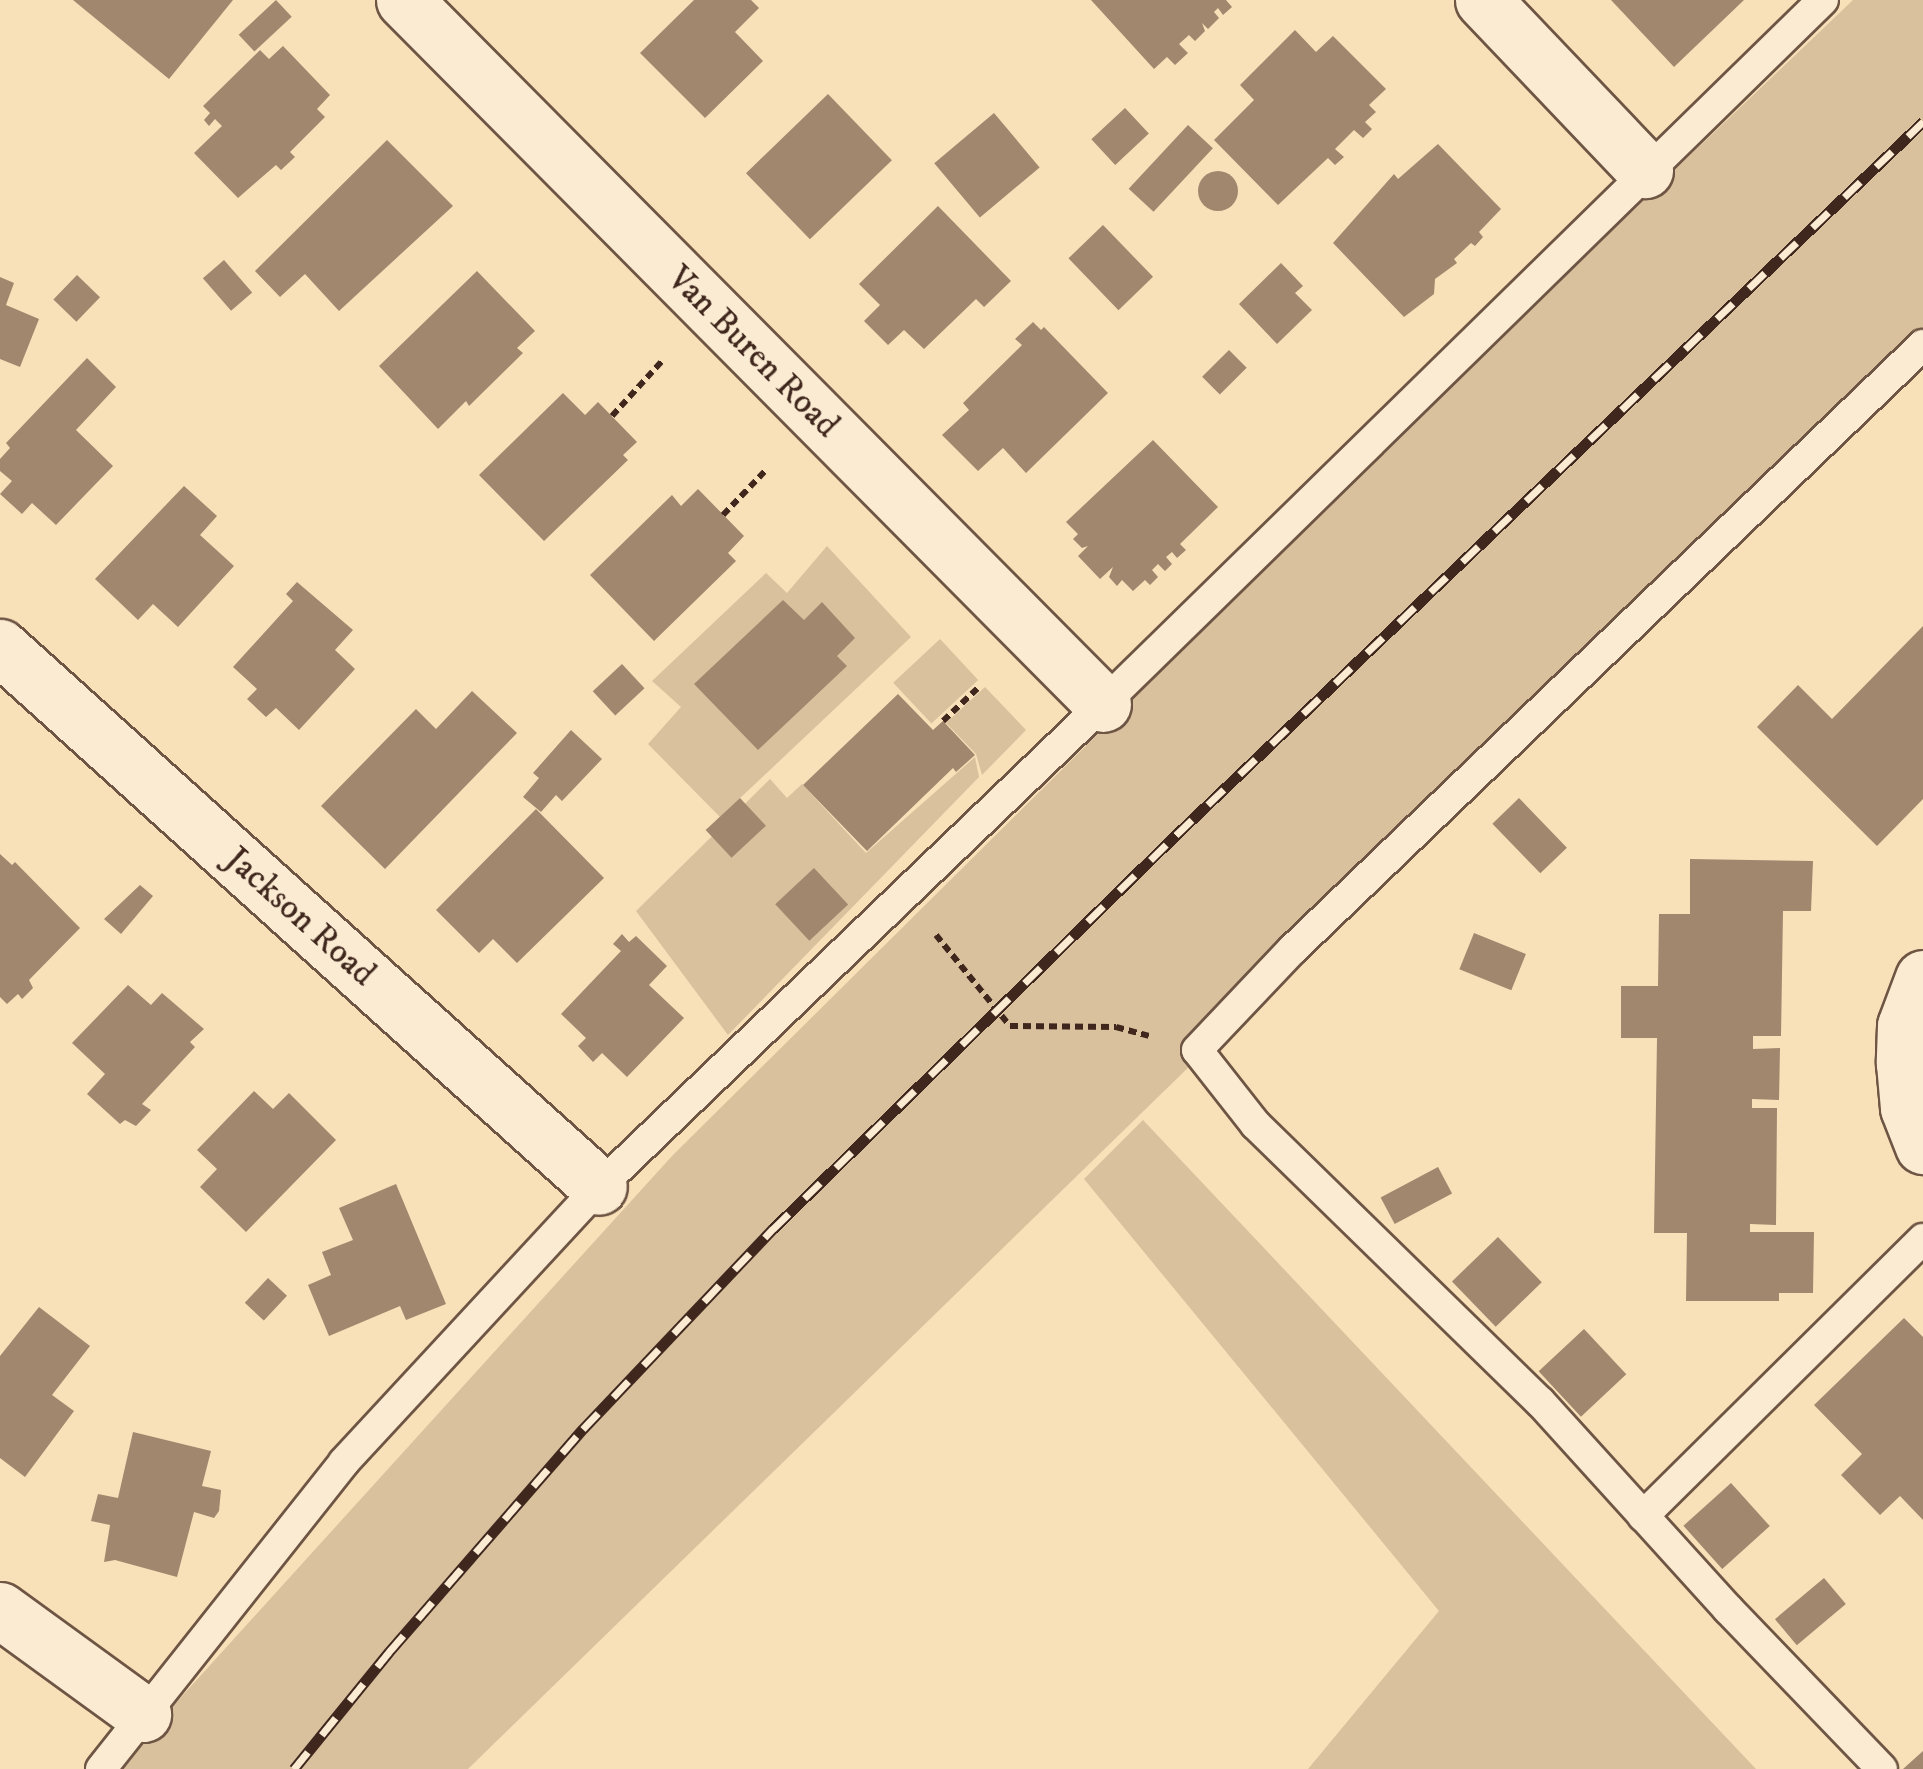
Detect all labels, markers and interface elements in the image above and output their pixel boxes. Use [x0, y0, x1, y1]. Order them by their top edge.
street label: Van Buren Road [658, 257, 848, 447]
street label: Jackson Road [216, 839, 384, 995]

